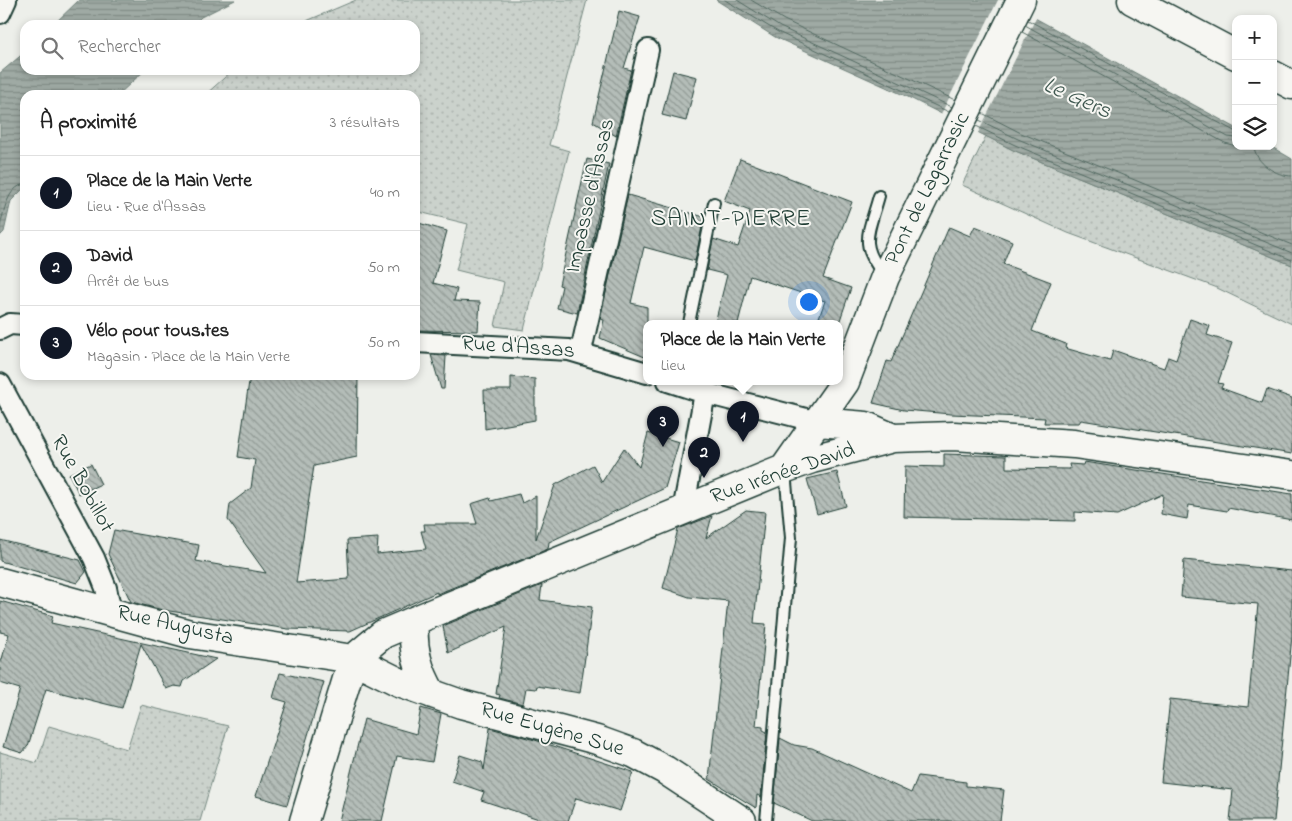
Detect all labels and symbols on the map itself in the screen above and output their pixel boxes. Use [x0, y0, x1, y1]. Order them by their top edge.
water label: Le Gers [1037, 69, 1117, 130]
street label: Pont de Lagarrasic [877, 107, 980, 271]
street label: Impasse d'Assas [558, 116, 624, 276]
district label: SAINT-PIERRE [651, 202, 811, 237]
your location [796, 289, 822, 315]
street label: Rue d'Assas [460, 328, 576, 368]
pin: 1 [727, 401, 759, 442]
pin: 3 [647, 406, 679, 447]
street label: Rue Bobillot [42, 429, 122, 539]
street label: Rue Irénée David [707, 434, 859, 514]
pin: 2 [688, 437, 720, 478]
street label: Rue Augusta [113, 597, 237, 656]
street label: Rue Eugène Sue [476, 694, 628, 767]

